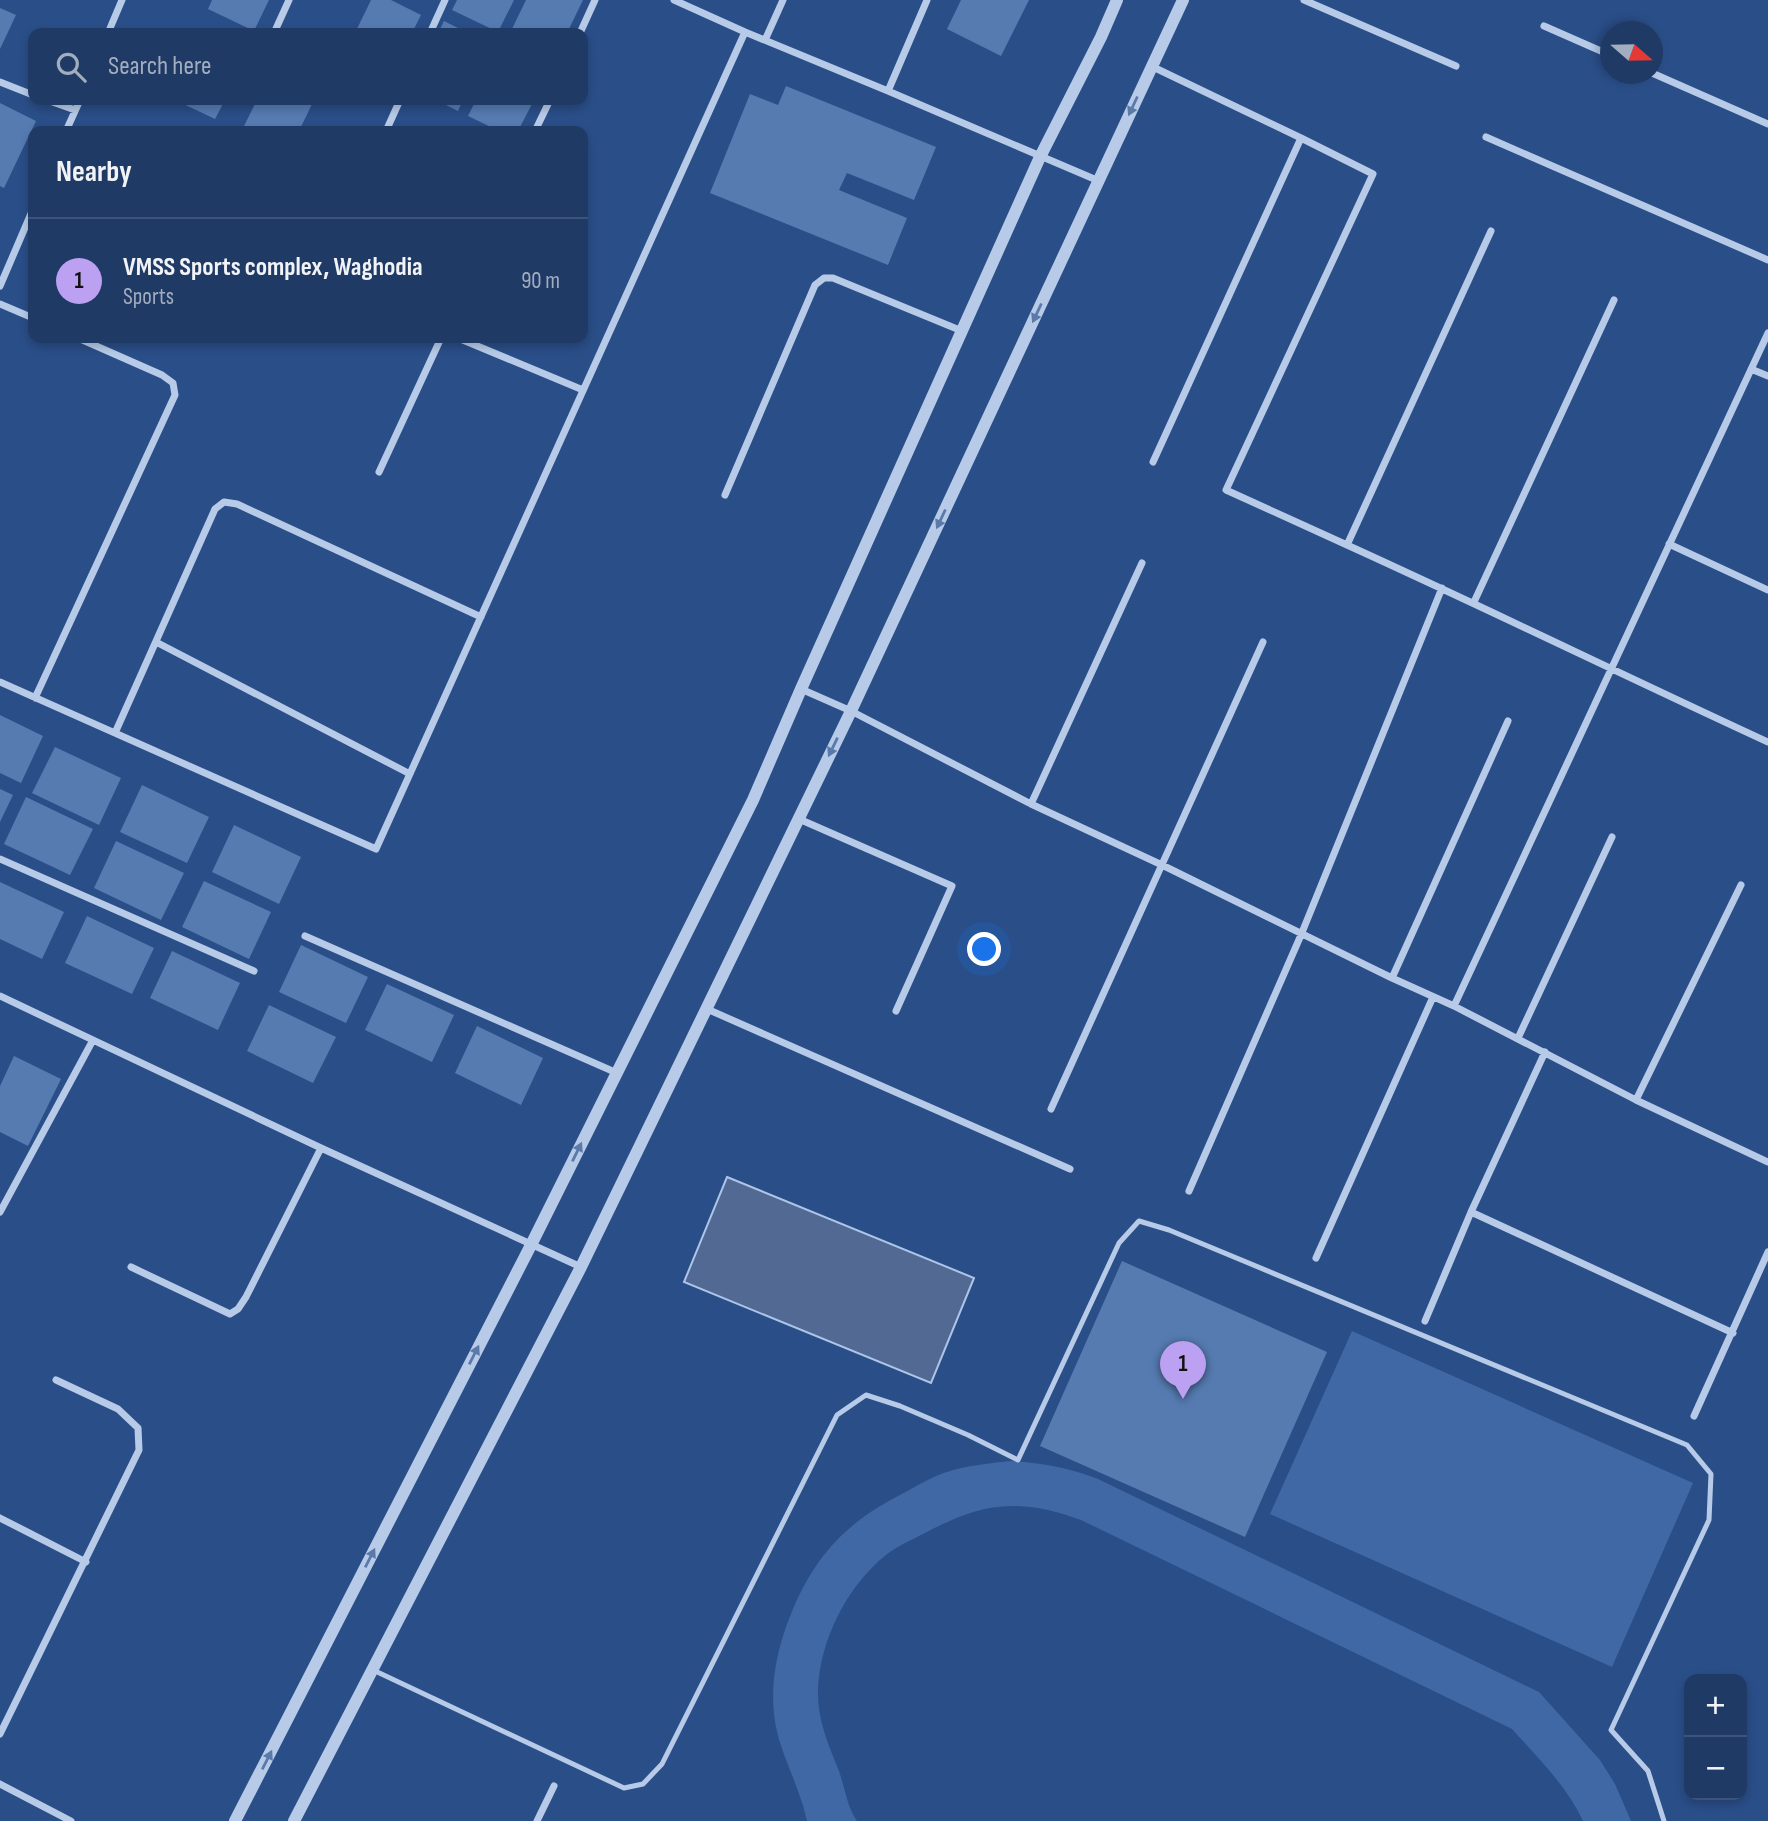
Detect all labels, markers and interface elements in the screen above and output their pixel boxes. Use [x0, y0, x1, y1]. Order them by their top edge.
north arrow [1600, 21, 1663, 84]
search box [28, 28, 588, 105]
icon: search [52, 48, 90, 86]
text: Search here [108, 51, 211, 82]
one-way arrow [1127, 96, 1139, 116]
text: Nearby [56, 154, 132, 190]
text: VMSS Sports complex, Waghodia [123, 252, 423, 283]
text: 1 [74, 267, 84, 295]
text: 90 m [521, 267, 560, 295]
text: Sports [123, 283, 174, 311]
one-way arrow [1031, 302, 1042, 323]
one-way arrow [935, 509, 947, 529]
one-way arrow [828, 737, 839, 757]
your location [967, 932, 1001, 966]
one-way arrow [571, 1142, 582, 1162]
pin: 1 [1160, 1341, 1206, 1399]
one-way arrow [468, 1345, 480, 1365]
one-way arrow [365, 1548, 376, 1568]
map controls [1684, 1674, 1747, 1800]
button: + [1684, 1674, 1747, 1737]
button: − [1684, 1737, 1747, 1800]
one-way arrow [261, 1750, 272, 1770]

